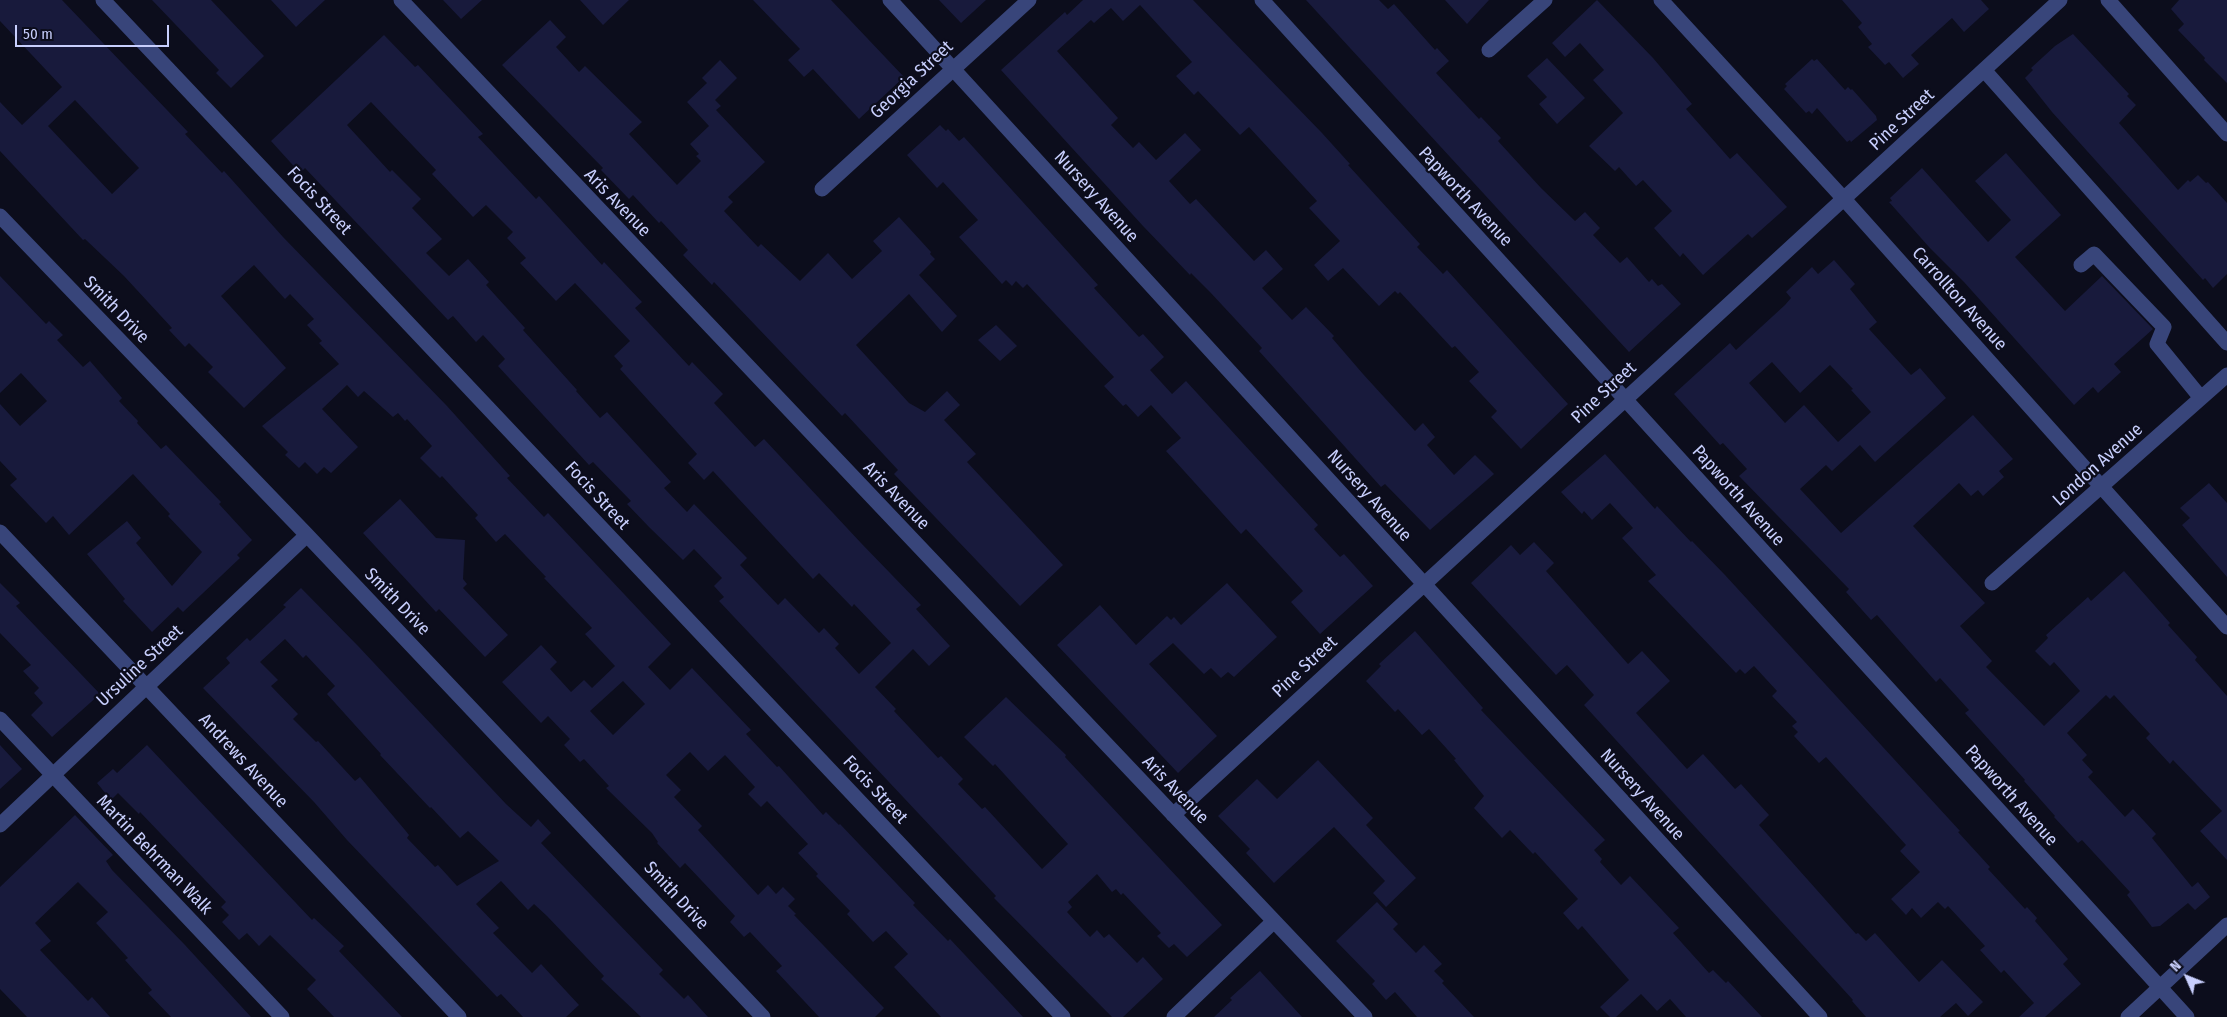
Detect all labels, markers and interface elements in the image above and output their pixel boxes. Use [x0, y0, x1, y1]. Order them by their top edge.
scale bar [18, 15, 171, 47]
text: 50 m [23, 25, 53, 43]
street label: Georgia Street [866, 36, 958, 124]
street label: Pine Street [1865, 85, 1939, 155]
street label: Papworth Avenue [1413, 143, 1517, 251]
street label: Nursery Avenue [1049, 147, 1143, 247]
street label: Focis Street [282, 163, 356, 239]
street label: Aris Avenue [579, 164, 655, 242]
street label: Carrollton Avenue [1907, 243, 2011, 355]
street label: Smith Drive [79, 272, 153, 348]
street label: Pine Street [1567, 358, 1641, 428]
street label: London Avenue [2049, 419, 2147, 511]
street label: Papworth Avenue [1687, 441, 1789, 551]
street label: Nursery Avenue [1322, 446, 1416, 546]
street label: Aris Avenue [858, 457, 934, 535]
street label: Focis Street [560, 458, 634, 534]
street label: Smith Drive [360, 564, 434, 640]
street label: Ursuline Street [92, 621, 188, 711]
street label: Pine Street [1268, 632, 1342, 702]
street label: Andrews Avenue [194, 709, 292, 813]
street label: Papworth Avenue [1960, 741, 2062, 851]
street label: Nursery Avenue [1595, 745, 1689, 845]
street label: Aris Avenue [1137, 751, 1213, 829]
street label: Focis Street [838, 752, 912, 828]
street label: Martin Behrman Walk [91, 791, 217, 919]
street label: Smith Drive [639, 858, 713, 934]
north arrow [2162, 952, 2212, 1002]
text: N [2167, 957, 2185, 975]

